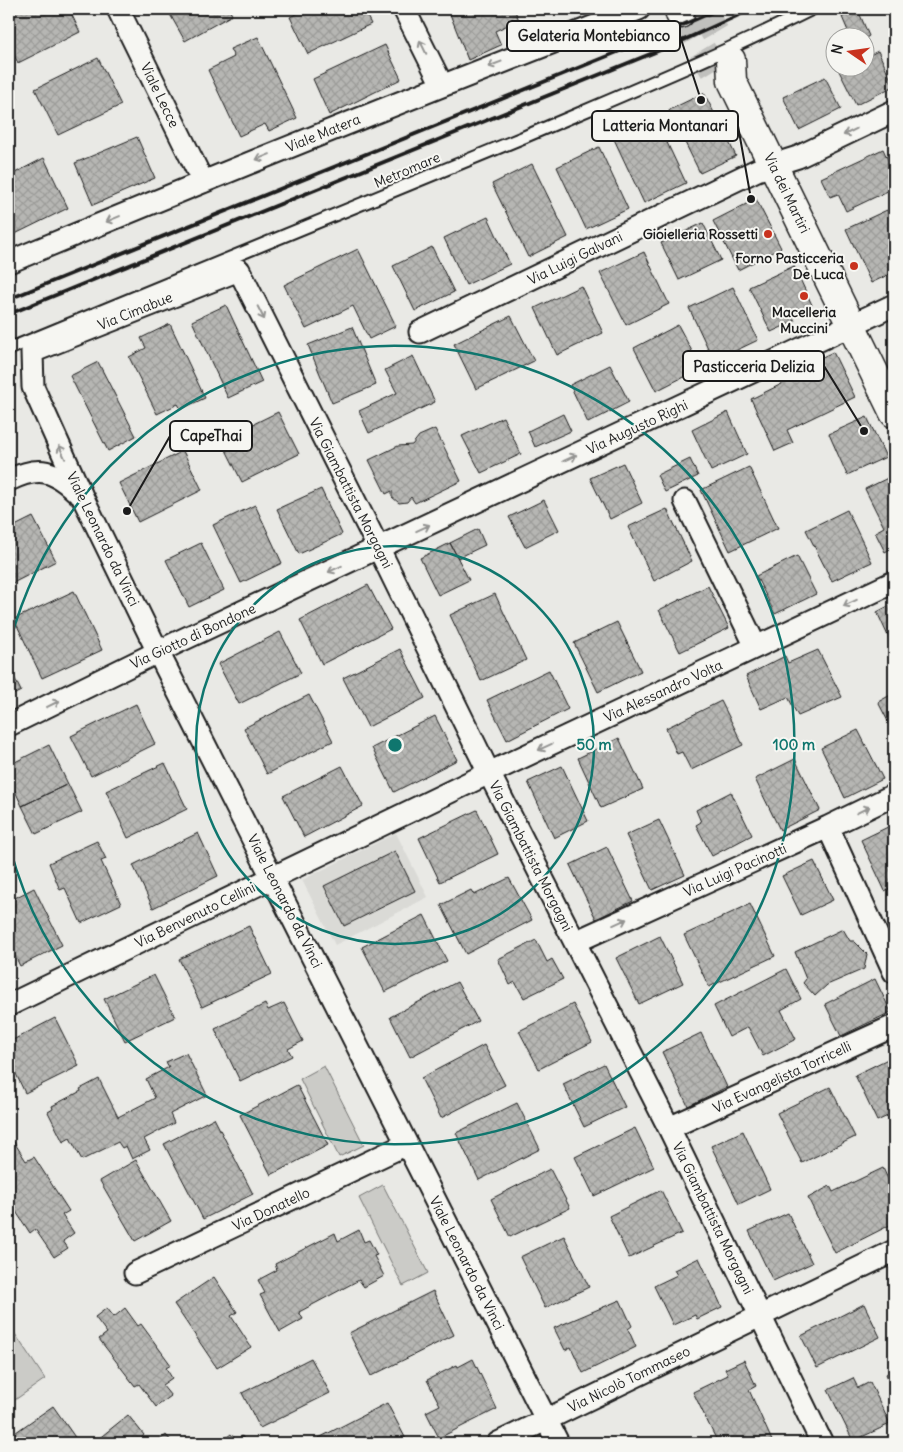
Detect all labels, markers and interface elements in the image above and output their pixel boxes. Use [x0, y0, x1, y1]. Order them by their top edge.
callout: Gelateria Montebianco [507, 21, 680, 51]
text: Gelateria Montebianco [518, 26, 671, 45]
north arrow [826, 28, 876, 78]
one-way arrow [418, 40, 427, 55]
text: N [827, 42, 847, 56]
street label: Viale Lecce [137, 60, 183, 130]
one-way arrow [488, 60, 504, 69]
street label: Viale Matera [283, 110, 363, 156]
callout: Latteria Montanari [592, 111, 738, 141]
text: Latteria Montanari [602, 116, 728, 135]
one-way arrow [843, 128, 858, 137]
street label: Metromare [371, 148, 443, 192]
street label: Via dei Martiri [760, 150, 814, 236]
one-way arrow [256, 153, 271, 162]
one-way arrow [106, 215, 121, 224]
place label: Gioielleria Rossetti [643, 225, 758, 243]
street label: Via Luigi Galvani [525, 227, 625, 289]
marker: Gioielleria Rossetti [762, 228, 774, 240]
place label: Forno Pasticceria De Luca [735, 249, 844, 283]
marker: Forno Pasticceria De Luca [848, 260, 860, 272]
street label: Via Cimabue [95, 288, 175, 334]
marker: Macelleria Muccini [798, 290, 810, 302]
place label: Macelleria Muccini [772, 303, 836, 337]
one-way arrow [256, 305, 266, 320]
callout: Pasticceria Delizia [683, 351, 824, 381]
text: Pasticceria Delizia [693, 357, 815, 376]
street label: Via Augusto Righi [583, 396, 691, 458]
street label: Via Giambattista Morgagni [305, 415, 397, 571]
callout: CapeThai [170, 421, 252, 451]
text: CapeThai [180, 426, 242, 446]
one-way arrow [57, 445, 66, 460]
one-way arrow [562, 453, 577, 463]
street label: Viale Leonardo da Vinci [63, 469, 143, 609]
one-way arrow [415, 523, 430, 532]
one-way arrow [328, 565, 343, 575]
street label: Via Giotto di Bondone [127, 599, 259, 673]
one-way arrow [843, 599, 858, 608]
street label: Via Alessandro Volta [601, 656, 725, 726]
one-way arrow [45, 699, 60, 709]
text: 50 m [576, 735, 612, 754]
text: 100 m [773, 735, 815, 754]
centre of rings [386, 736, 404, 754]
one-way arrow [538, 742, 553, 752]
street label: Via Giambattista Morgagni [485, 778, 577, 934]
one-way arrow [855, 805, 870, 814]
street label: Viale Leonardo da Vinci [244, 831, 326, 971]
street label: Via Luigi Pacinotti [681, 839, 789, 901]
street label: Via Benvenuto Cellini [132, 878, 258, 952]
one-way arrow [612, 917, 627, 927]
street label: Via Evangelista Torricelli [710, 1037, 854, 1117]
street label: Via Giambattista Morgagni [668, 1139, 758, 1297]
street label: Via Donatello [229, 1183, 313, 1235]
street label: Viale Leonardo da Vinci [426, 1193, 508, 1333]
street label: Via Nicolò Tommaseo [565, 1342, 693, 1416]

